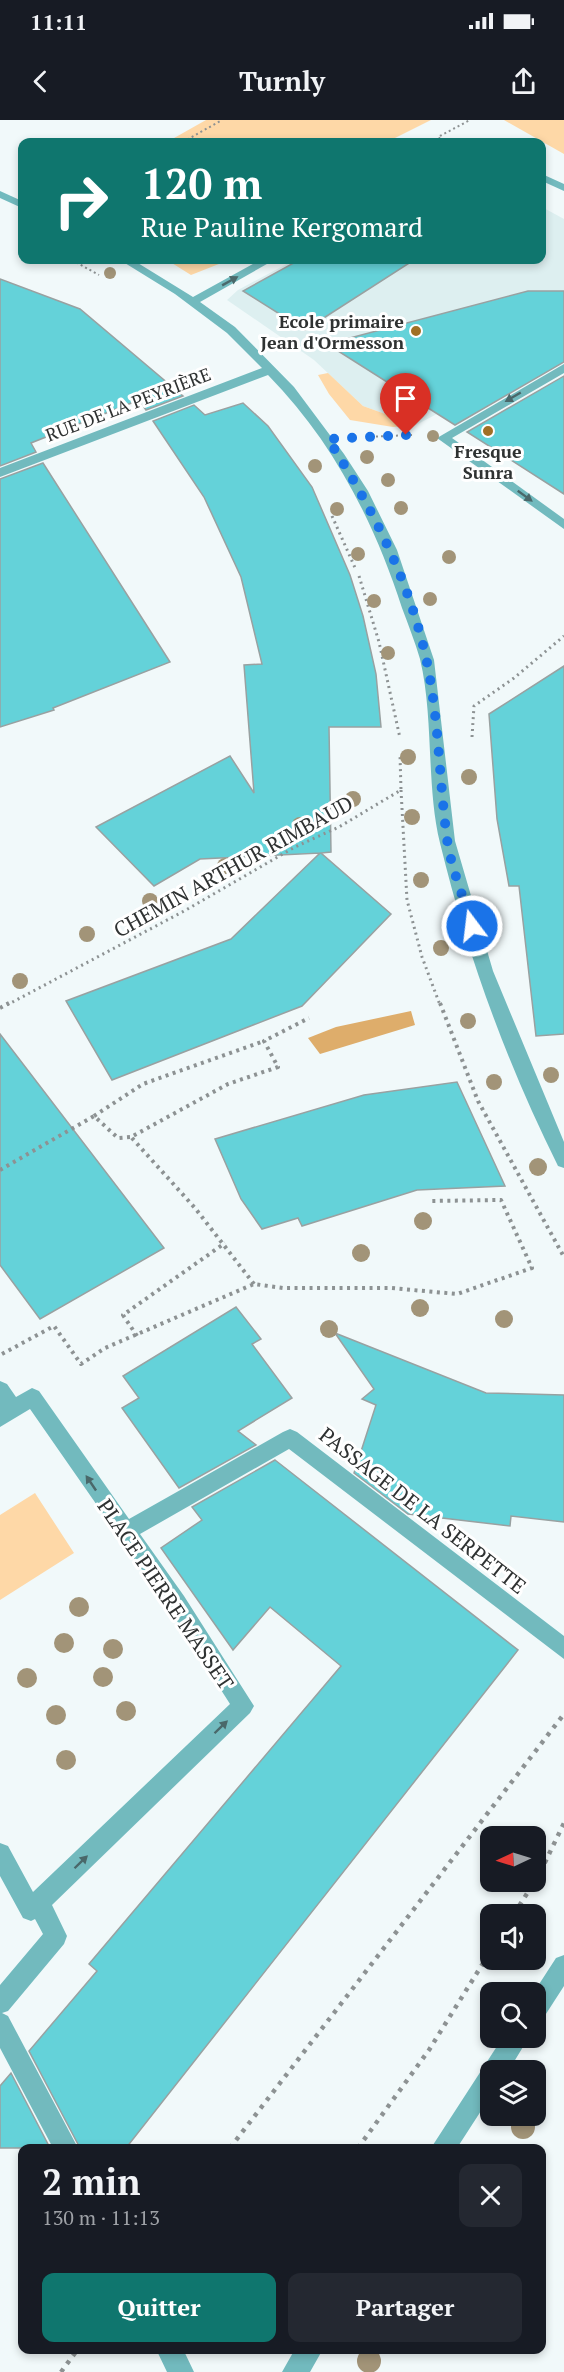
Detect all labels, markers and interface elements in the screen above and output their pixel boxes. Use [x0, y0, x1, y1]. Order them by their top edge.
text: 11:11 [30, 7, 87, 36]
text: Turnly [239, 63, 325, 99]
icon: back [24, 65, 57, 98]
icon: share [507, 65, 540, 98]
text: 120 m [141, 155, 262, 211]
icon: right [42, 162, 120, 240]
text: Rue Pauline Kergomard [141, 209, 423, 245]
one-way arrow [222, 276, 239, 286]
place label: Ecole primaire Jean d'Ormesson [260, 309, 404, 354]
marker: Ecole primaire Jean d'Ormesson [409, 324, 423, 338]
street label: RUE DE LA PEYRIÈRE [42, 361, 214, 447]
pin [380, 373, 431, 435]
icon: arrive [389, 382, 422, 415]
one-way arrow [505, 392, 522, 402]
marker: Fresque Sunra [481, 424, 495, 438]
place label: Fresque Sunra [454, 439, 522, 484]
one-way arrow [516, 490, 532, 502]
street label: CHEMIN ARTHUR RIMBAUD [108, 788, 358, 944]
position arrow [440, 894, 504, 958]
street label: PASSAGE DE LA SERPETTE [314, 1420, 532, 1600]
one-way arrow [85, 1475, 97, 1491]
street label: PLACE PIERRE MASSET [92, 1493, 240, 1695]
one-way arrow [214, 1720, 228, 1734]
north arrow [480, 1826, 546, 1892]
map controls [480, 1826, 546, 2126]
one-way arrow [73, 1855, 88, 1869]
button: sound [480, 1904, 546, 1970]
button: search [480, 1982, 546, 2048]
button: layers [480, 2060, 546, 2126]
text: 2 min [42, 2158, 140, 2205]
button: close [459, 2164, 522, 2227]
text: 130 m · 11:13 [42, 2204, 160, 2231]
button: Quitter [42, 2273, 276, 2342]
button: Partager [288, 2273, 522, 2342]

